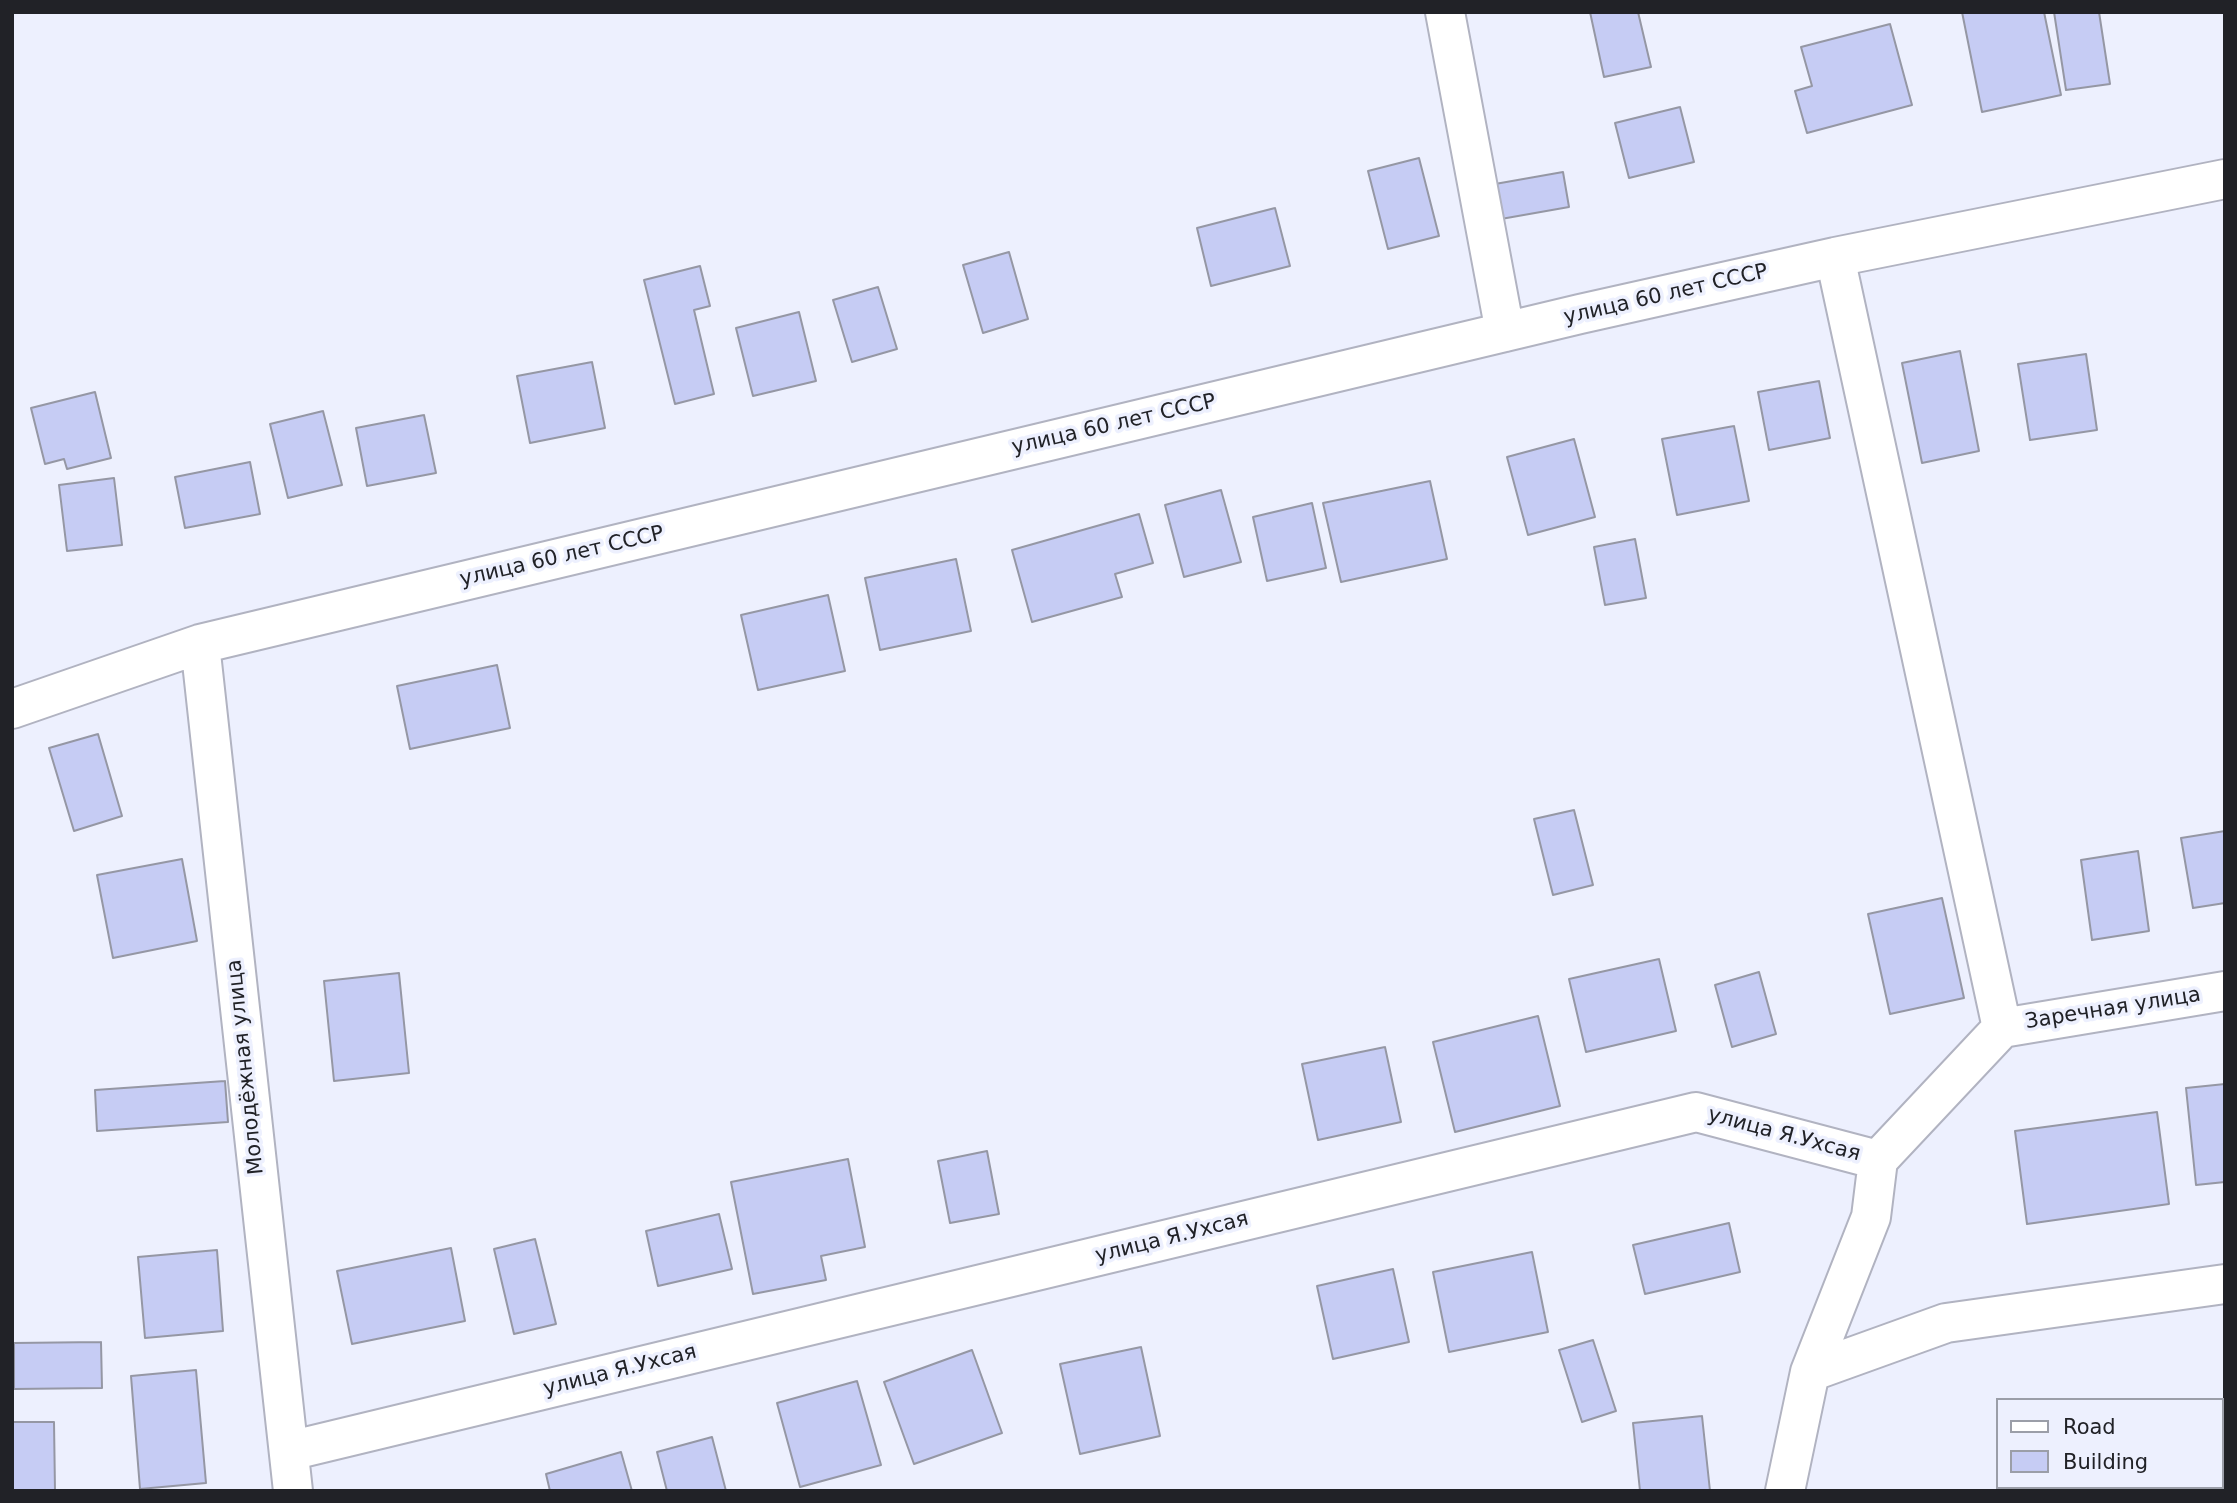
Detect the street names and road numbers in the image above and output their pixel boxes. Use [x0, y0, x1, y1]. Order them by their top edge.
street label: улица 60 лет СССР [1562, 259, 1770, 331]
street label: улица 60 лет СССР [1010, 389, 1218, 461]
street label: улица 60 лет СССР [458, 521, 666, 593]
street label: Молодёжная улица [222, 958, 270, 1176]
street label: Заречная улица [2023, 983, 2203, 1035]
street label: улица Я.Ухсая [1705, 1103, 1863, 1167]
street label: улица Я.Ухсая [1093, 1207, 1251, 1269]
street label: улица Я.Ухсая [541, 1340, 699, 1402]

